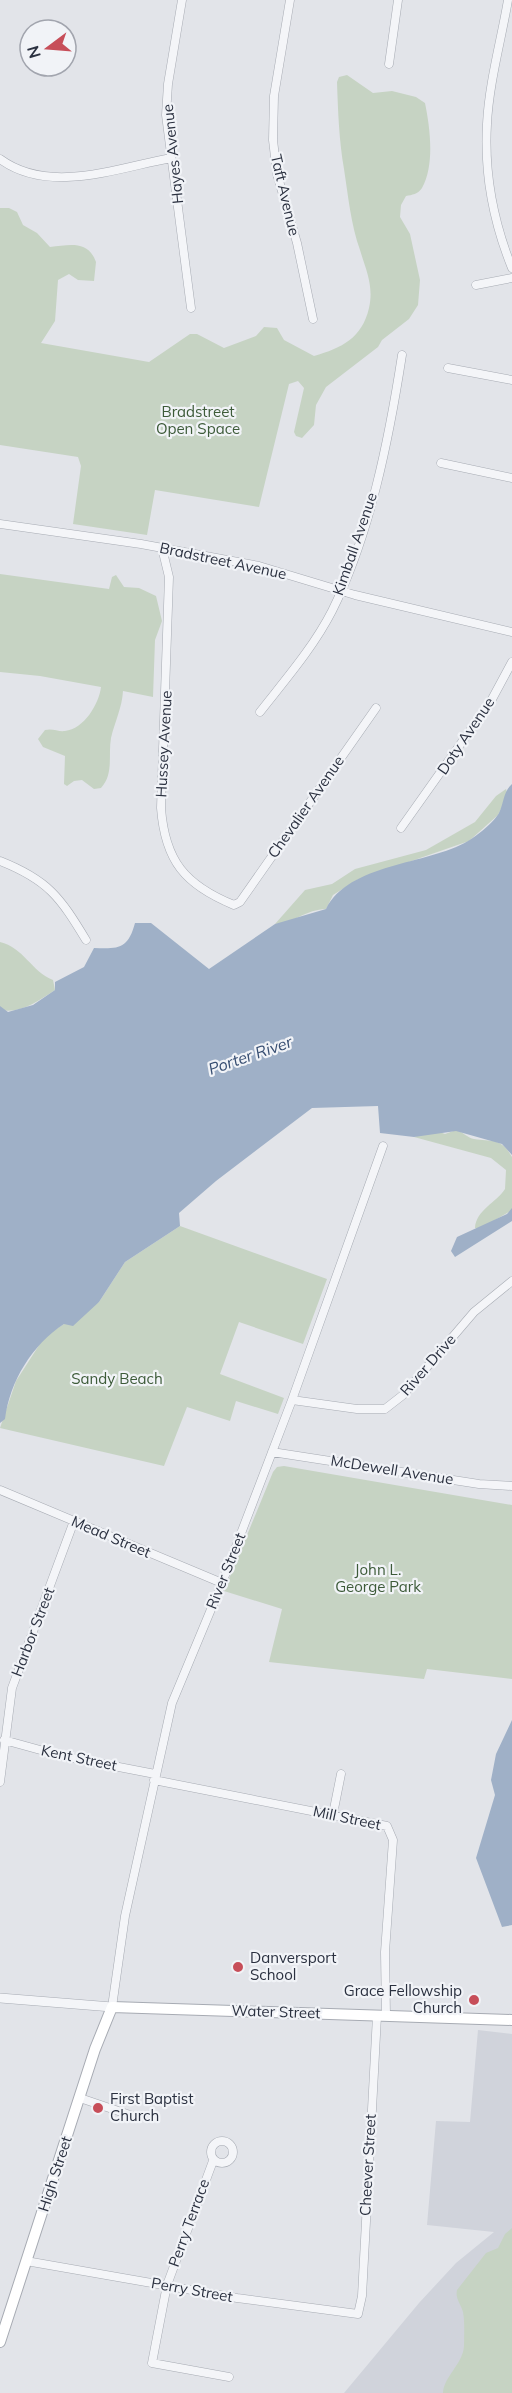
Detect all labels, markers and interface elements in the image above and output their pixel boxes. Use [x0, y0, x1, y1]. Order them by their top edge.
north arrow [18, 18, 78, 78]
text: N [22, 44, 45, 61]
street label: Hayes Avenue [158, 103, 187, 205]
street label: Taft Avenue [267, 152, 304, 237]
park label: Bradstreet Open Space [156, 402, 240, 438]
street label: Kimball Avenue [328, 490, 381, 598]
street label: Bradstreet Avenue [158, 538, 288, 583]
street label: Hussey Avenue [151, 690, 176, 798]
street label: Doty Avenue [433, 693, 498, 778]
street label: Chevalier Avenue [263, 752, 348, 862]
water label: Porter River [205, 1031, 296, 1079]
street label: River Drive [396, 1330, 460, 1399]
park label: Sandy Beach [71, 1369, 163, 1388]
street label: McDewell Avenue [329, 1450, 455, 1489]
street label: Mead Street [69, 1511, 154, 1562]
street label: River Street [202, 1530, 249, 1612]
park label: John L. George Park [335, 1560, 421, 1596]
street label: Harbor Street [7, 1584, 58, 1679]
street label: Kent Street [40, 1740, 119, 1775]
street label: Mill Street [311, 1801, 383, 1834]
place label: Danversport School [250, 1948, 336, 1984]
marker: Danversport School [231, 1960, 245, 1974]
place label: Grace Fellowship Church [344, 1981, 462, 2017]
marker: Grace Fellowship Church [467, 1993, 481, 2007]
street label: Water Street [231, 2000, 321, 2023]
place label: First Baptist Church [110, 2089, 193, 2125]
marker: First Baptist Church [91, 2101, 105, 2115]
street label: Cheever Street [355, 2113, 380, 2216]
street label: High Street [33, 2134, 76, 2214]
street label: Perry Terrace [164, 2176, 213, 2269]
street label: Perry Street [150, 2273, 234, 2306]

